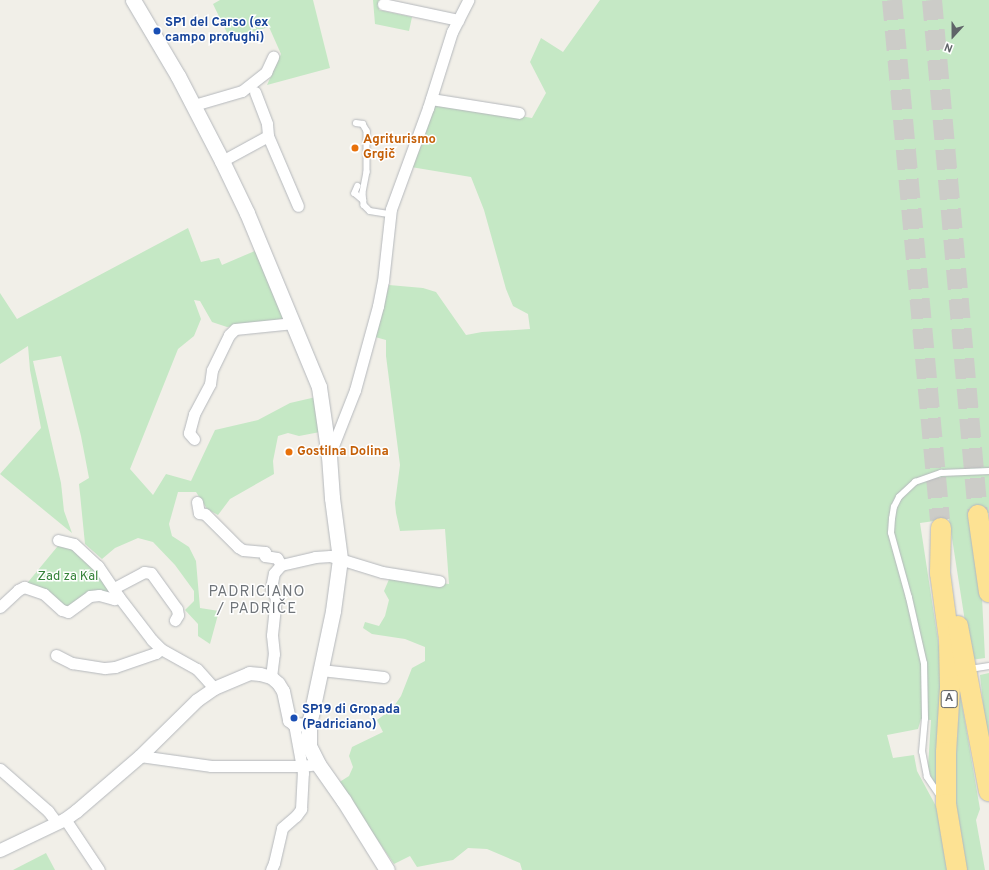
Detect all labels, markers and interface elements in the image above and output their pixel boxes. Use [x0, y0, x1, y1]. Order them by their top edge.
place label: SP1 del Carso (ex campo profughi) [165, 16, 269, 47]
north arrow [933, 16, 973, 56]
marker: SP1 del Carso (ex campo profughi) [152, 26, 162, 36]
text: N [943, 39, 955, 55]
place label: Agriturismo Grgič [363, 133, 436, 164]
marker: Agriturismo Grgič [350, 143, 360, 153]
place label: Gostilna Dolina [297, 444, 389, 460]
marker: Gostilna Dolina [284, 447, 294, 457]
park label: Zad za Kal [38, 569, 98, 585]
district label: PADRICIANO / PADRIČE [208, 583, 306, 618]
road number: A [940, 689, 958, 709]
place label: SP19 di Gropada (Padriciano) [302, 703, 400, 734]
marker: SP19 di Gropada (Padriciano) [289, 713, 299, 723]

